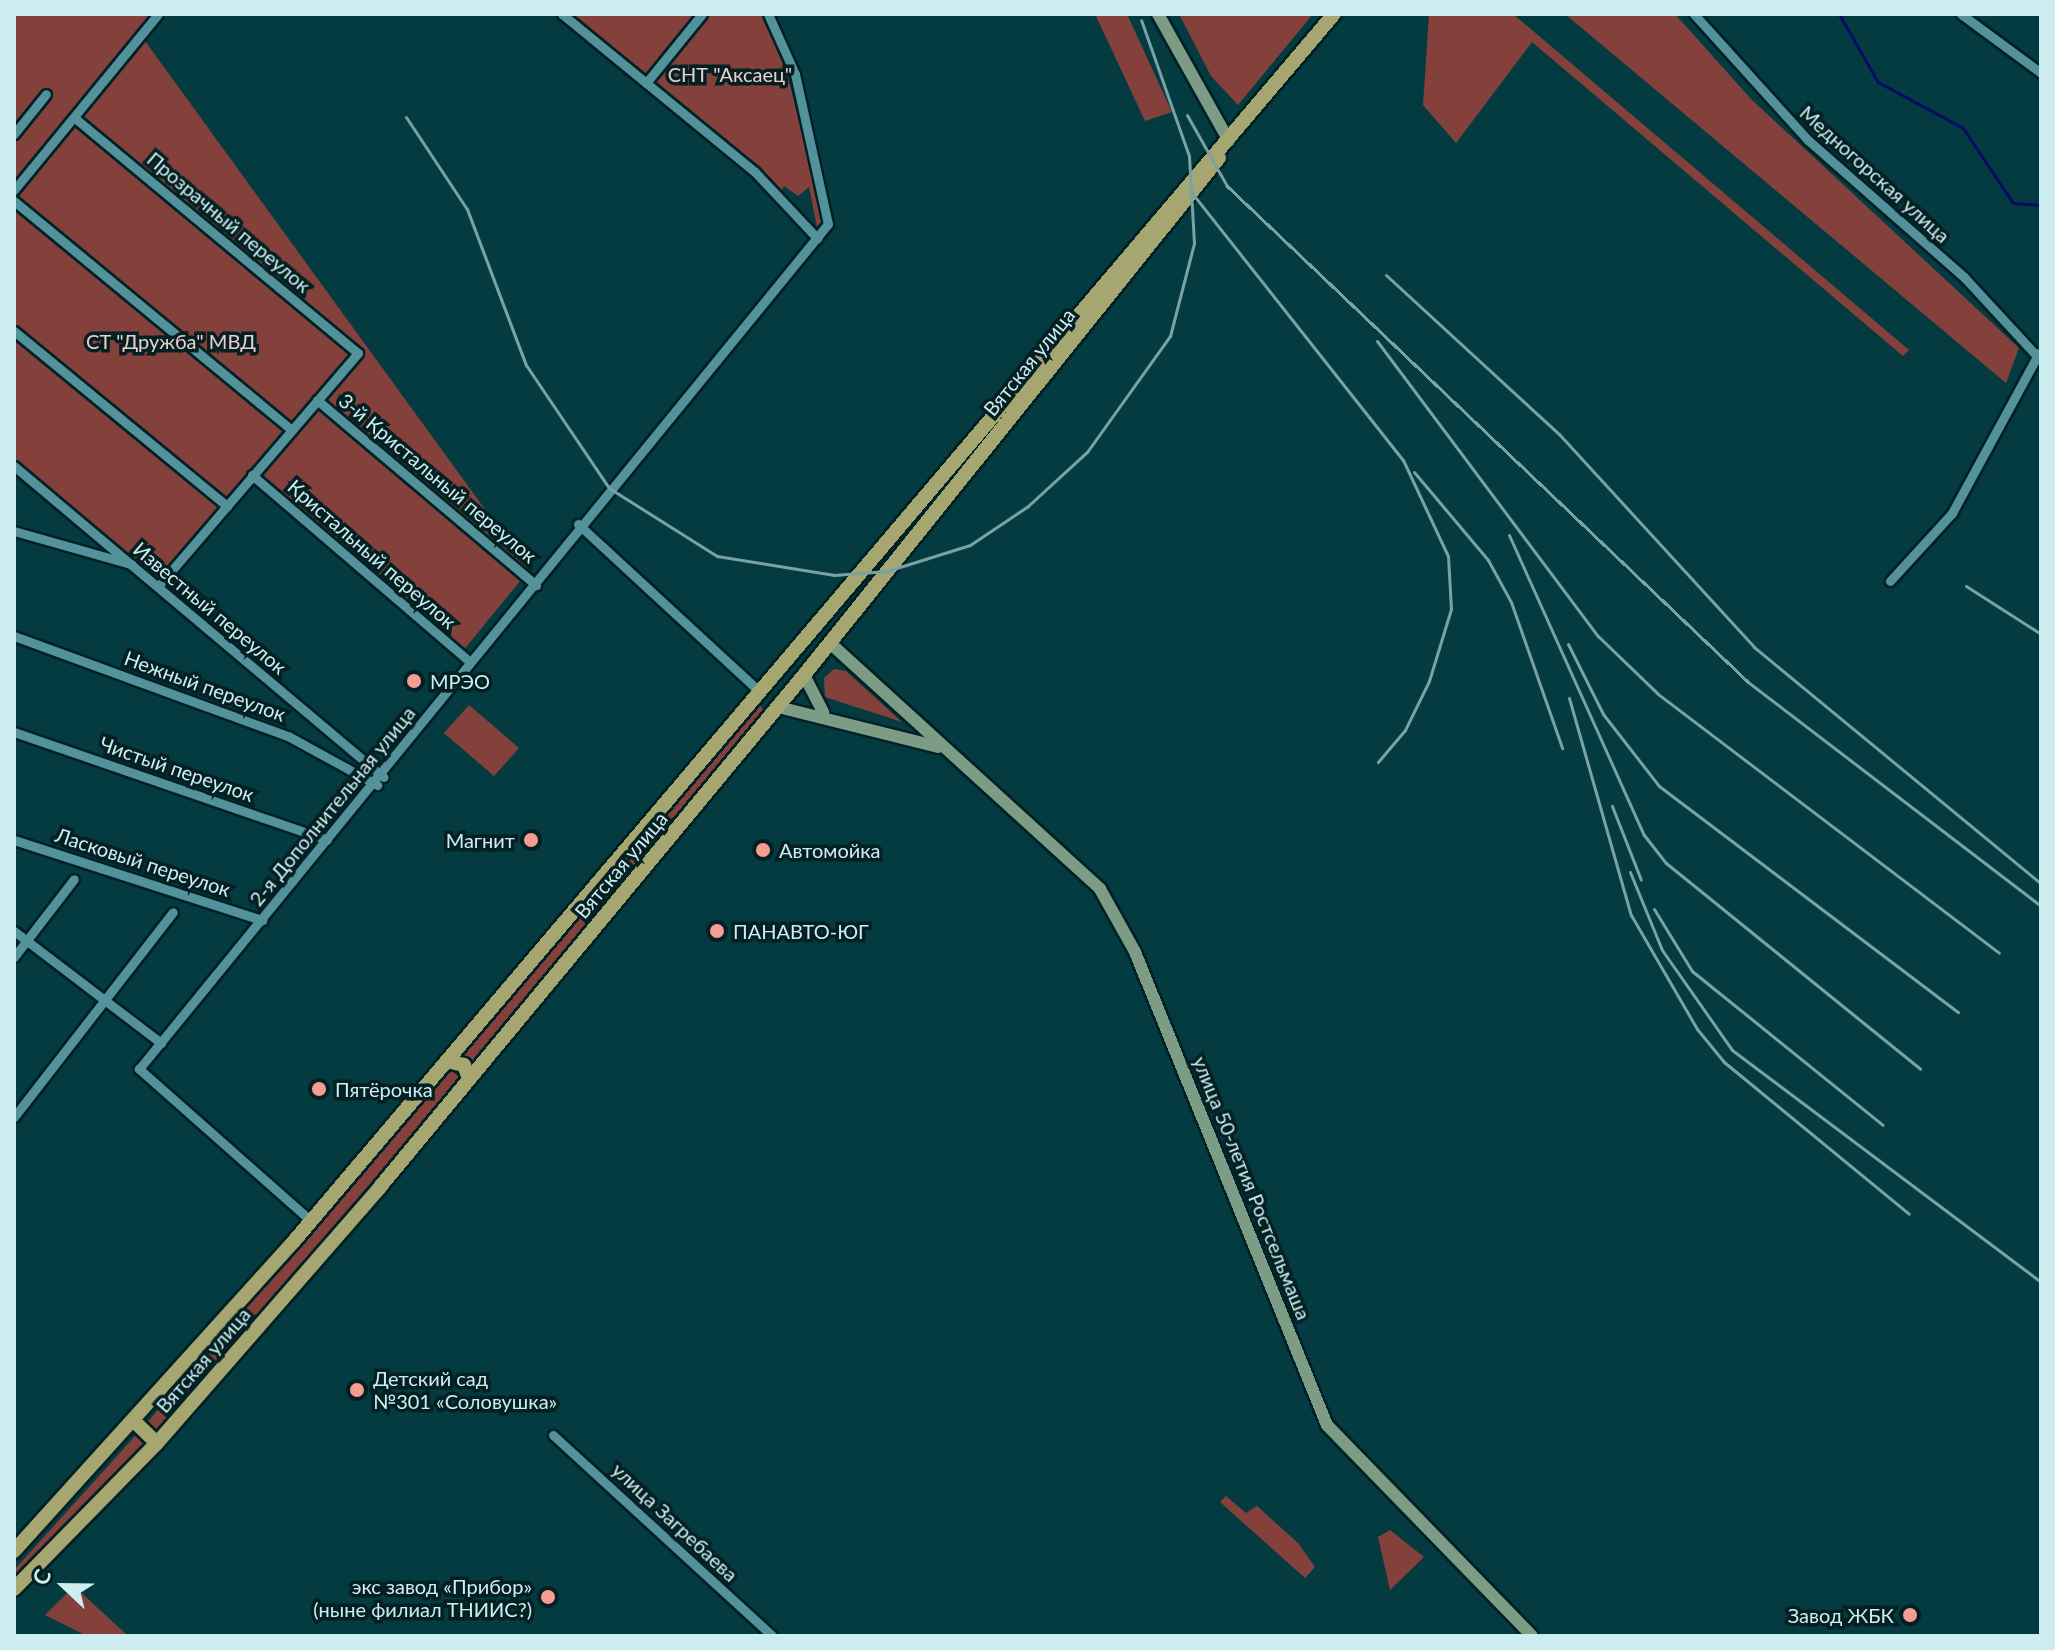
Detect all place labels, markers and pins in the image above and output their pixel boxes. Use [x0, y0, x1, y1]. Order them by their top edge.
place label: МРЭО [430, 669, 490, 693]
marker: МРЭО [405, 672, 423, 690]
place label: Магнит [446, 828, 515, 852]
marker: Магнит [522, 831, 540, 849]
place label: Автомойка [779, 838, 881, 862]
marker: Автомойка [754, 841, 772, 859]
place label: ПАНАВТО-ЮГ [733, 919, 869, 943]
marker: ПАНАВТО-ЮГ [708, 922, 726, 940]
place label: Пятёрочка [335, 1077, 433, 1101]
marker: Пятёрочка [310, 1080, 328, 1098]
place label: Детский сад №301 «Соловушка» [373, 1366, 557, 1413]
marker: Детский сад №301 «Соловушка» [348, 1381, 366, 1399]
place label: экс завод «Прибор» (ныне филиал ТНИИС?) [313, 1574, 532, 1621]
marker: экс завод «Прибор» (ныне филиал ТНИИС?) [539, 1588, 557, 1606]
place label: Завод ЖБК [1788, 1603, 1894, 1627]
marker: Завод ЖБК [1901, 1606, 1919, 1624]

